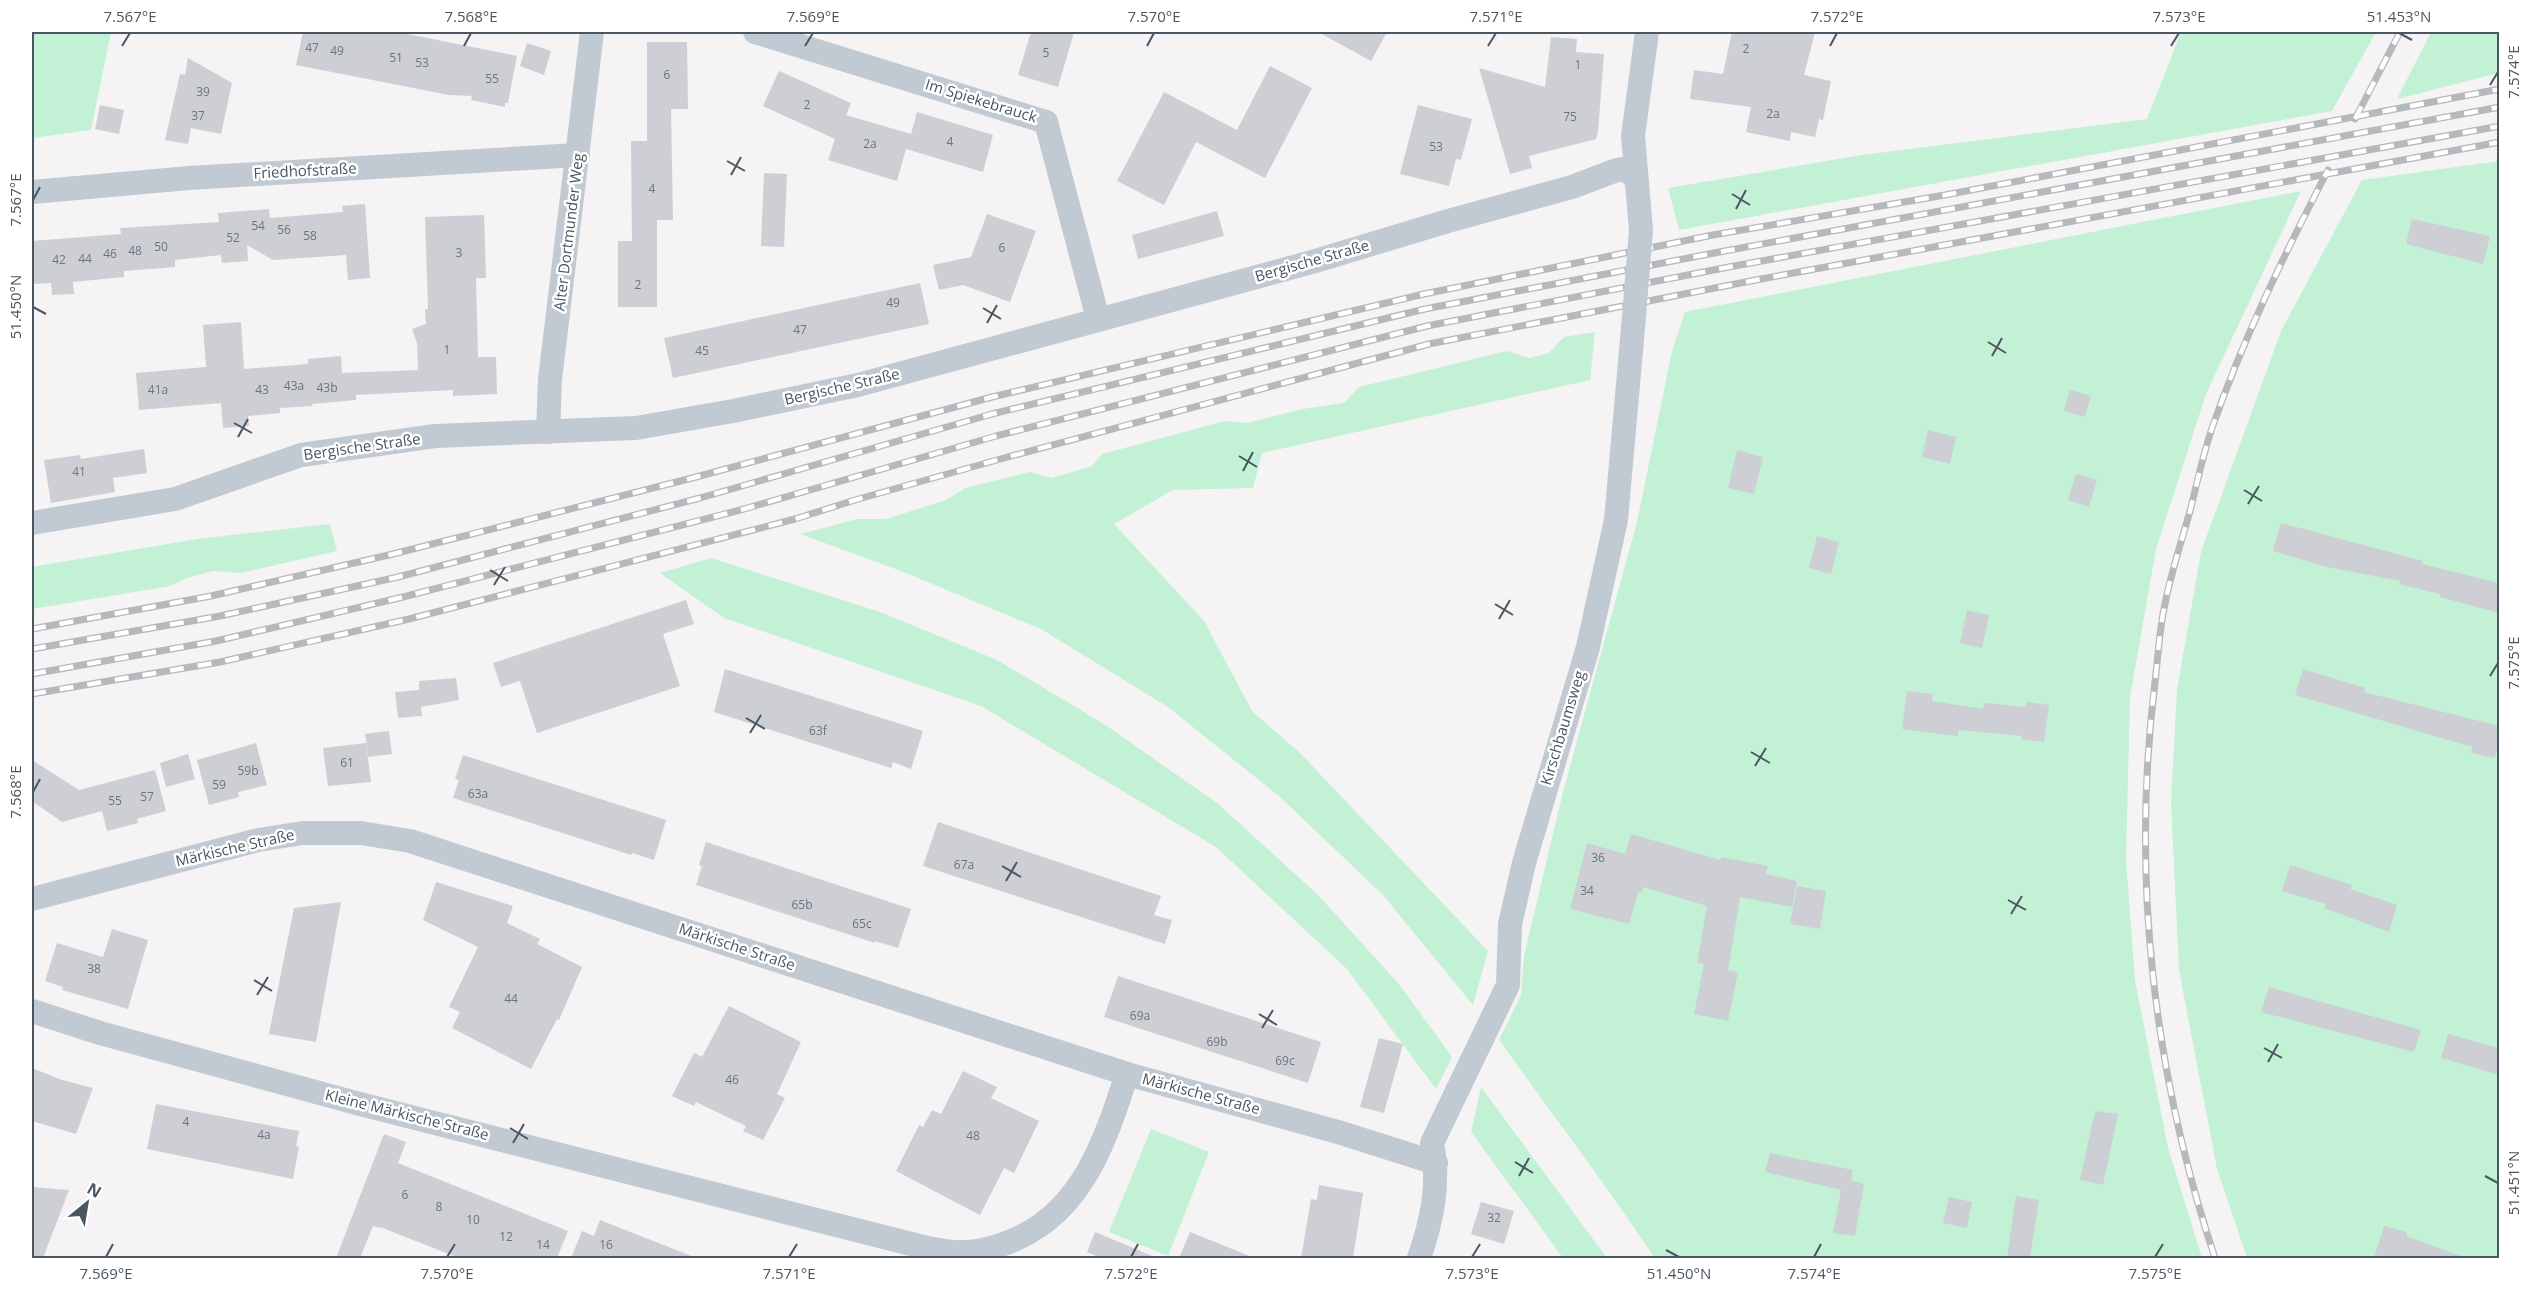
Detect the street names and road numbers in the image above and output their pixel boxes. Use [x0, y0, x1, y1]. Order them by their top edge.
street label: Im Spiekebrauck [923, 74, 1040, 127]
street label: Alter Dortmunder Weg [548, 152, 588, 312]
street label: Friedhofstraße [253, 157, 357, 183]
street label: Bergische Straße [1252, 234, 1371, 286]
street label: Bergische Straße [782, 363, 901, 409]
street label: Bergische Straße [302, 428, 422, 464]
street label: Kirschbaumsweg [1535, 668, 1589, 787]
street label: Märkische Straße [173, 824, 296, 870]
street label: Märkische Straße [677, 918, 798, 974]
street label: Märkische Straße [1140, 1068, 1262, 1118]
street label: Kleine Märkische Straße [323, 1084, 491, 1144]

